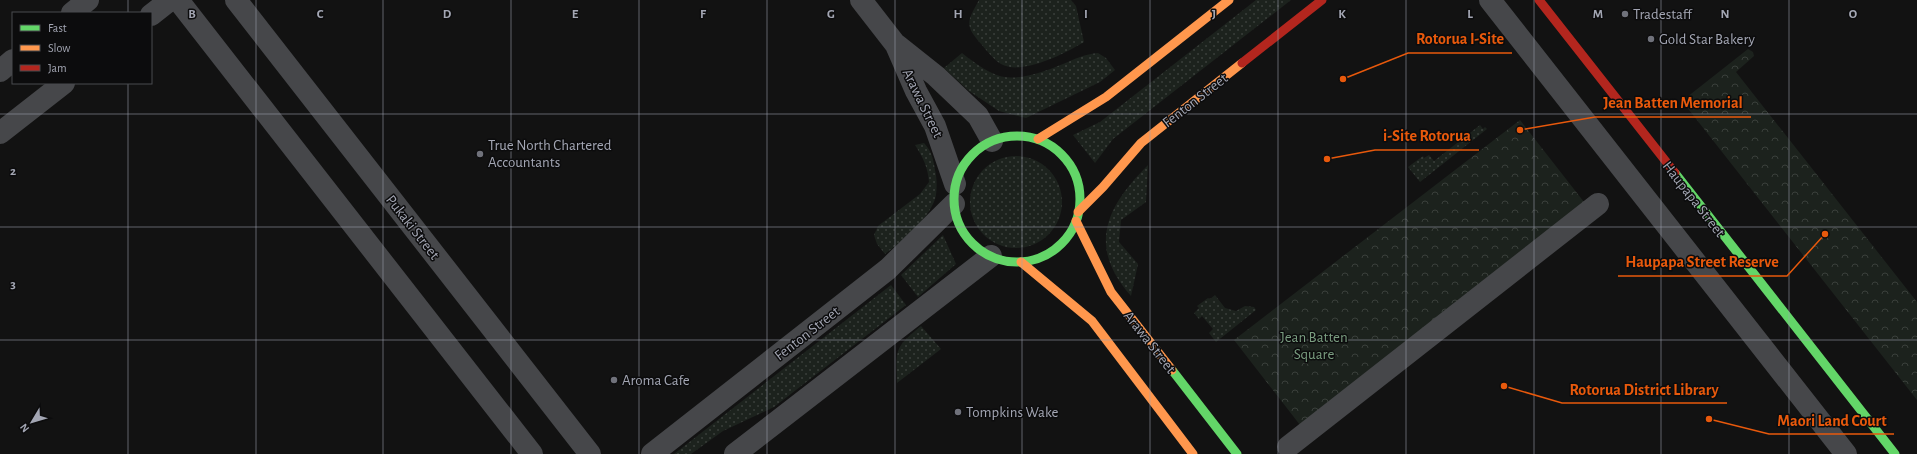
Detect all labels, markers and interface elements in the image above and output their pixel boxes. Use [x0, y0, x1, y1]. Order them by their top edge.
place label: Tradestaff [1633, 7, 1693, 22]
text: B [188, 8, 196, 21]
text: C [317, 8, 324, 21]
text: D [443, 8, 452, 21]
text: E [572, 8, 579, 21]
text: F [700, 8, 707, 21]
text: G [827, 8, 835, 21]
text: H [953, 8, 963, 21]
text: I [1084, 8, 1088, 21]
text: J [1212, 8, 1216, 21]
text: K [1338, 8, 1346, 21]
text: L [1467, 8, 1473, 21]
text: M [1593, 8, 1603, 21]
text: N [1720, 8, 1730, 21]
text: O [1849, 8, 1858, 21]
marker: Tradestaff [1620, 9, 1630, 19]
legend [12, 12, 152, 84]
text: Fast [48, 22, 67, 34]
callout: Rotorua I-Site [1408, 25, 1512, 53]
text: Rotorua I-Site [1416, 31, 1504, 47]
place label: Gold Star Bakery [1659, 32, 1756, 47]
marker: Gold Star Bakery [1646, 34, 1656, 44]
text: Slow [48, 42, 70, 54]
text: Jam [48, 62, 67, 74]
street label: Arawa Street [899, 66, 946, 140]
street label: Fenton Street [1160, 70, 1231, 130]
callout: Jean Batten Memorial [1595, 89, 1751, 117]
text: Jean Batten Memorial [1603, 95, 1743, 111]
callout: i-Site Rotorua [1375, 122, 1479, 150]
text: i-Site Rotorua [1383, 128, 1471, 144]
place label: True North Chartered Accountants [488, 138, 612, 170]
marker: True North Chartered Accountants [475, 149, 485, 159]
street label: Haupapa Street [1660, 159, 1728, 240]
text: 2 [10, 165, 16, 178]
street label: Pukaki Street [383, 192, 442, 262]
callout: Haupapa Street Reserve [1618, 248, 1787, 276]
text: Haupapa Street Reserve [1625, 254, 1779, 270]
text: 3 [10, 278, 16, 291]
street label: Fenton Street [772, 303, 843, 363]
street label: Arawa Street [1121, 308, 1179, 376]
park label: Jean Batten Square [1280, 330, 1348, 362]
place label: Aroma Cafe [622, 373, 690, 388]
marker: Aroma Cafe [609, 375, 619, 385]
callout: Rotorua District Library [1562, 375, 1727, 403]
text: Rotorua District Library [1569, 382, 1719, 399]
north arrow [12, 402, 52, 442]
place label: Tompkins Wake [966, 405, 1059, 420]
callout: Maori Land Court [1769, 406, 1894, 434]
marker: Tompkins Wake [953, 407, 963, 417]
text: Maori Land Court [1777, 413, 1887, 429]
text: N [18, 421, 31, 434]

